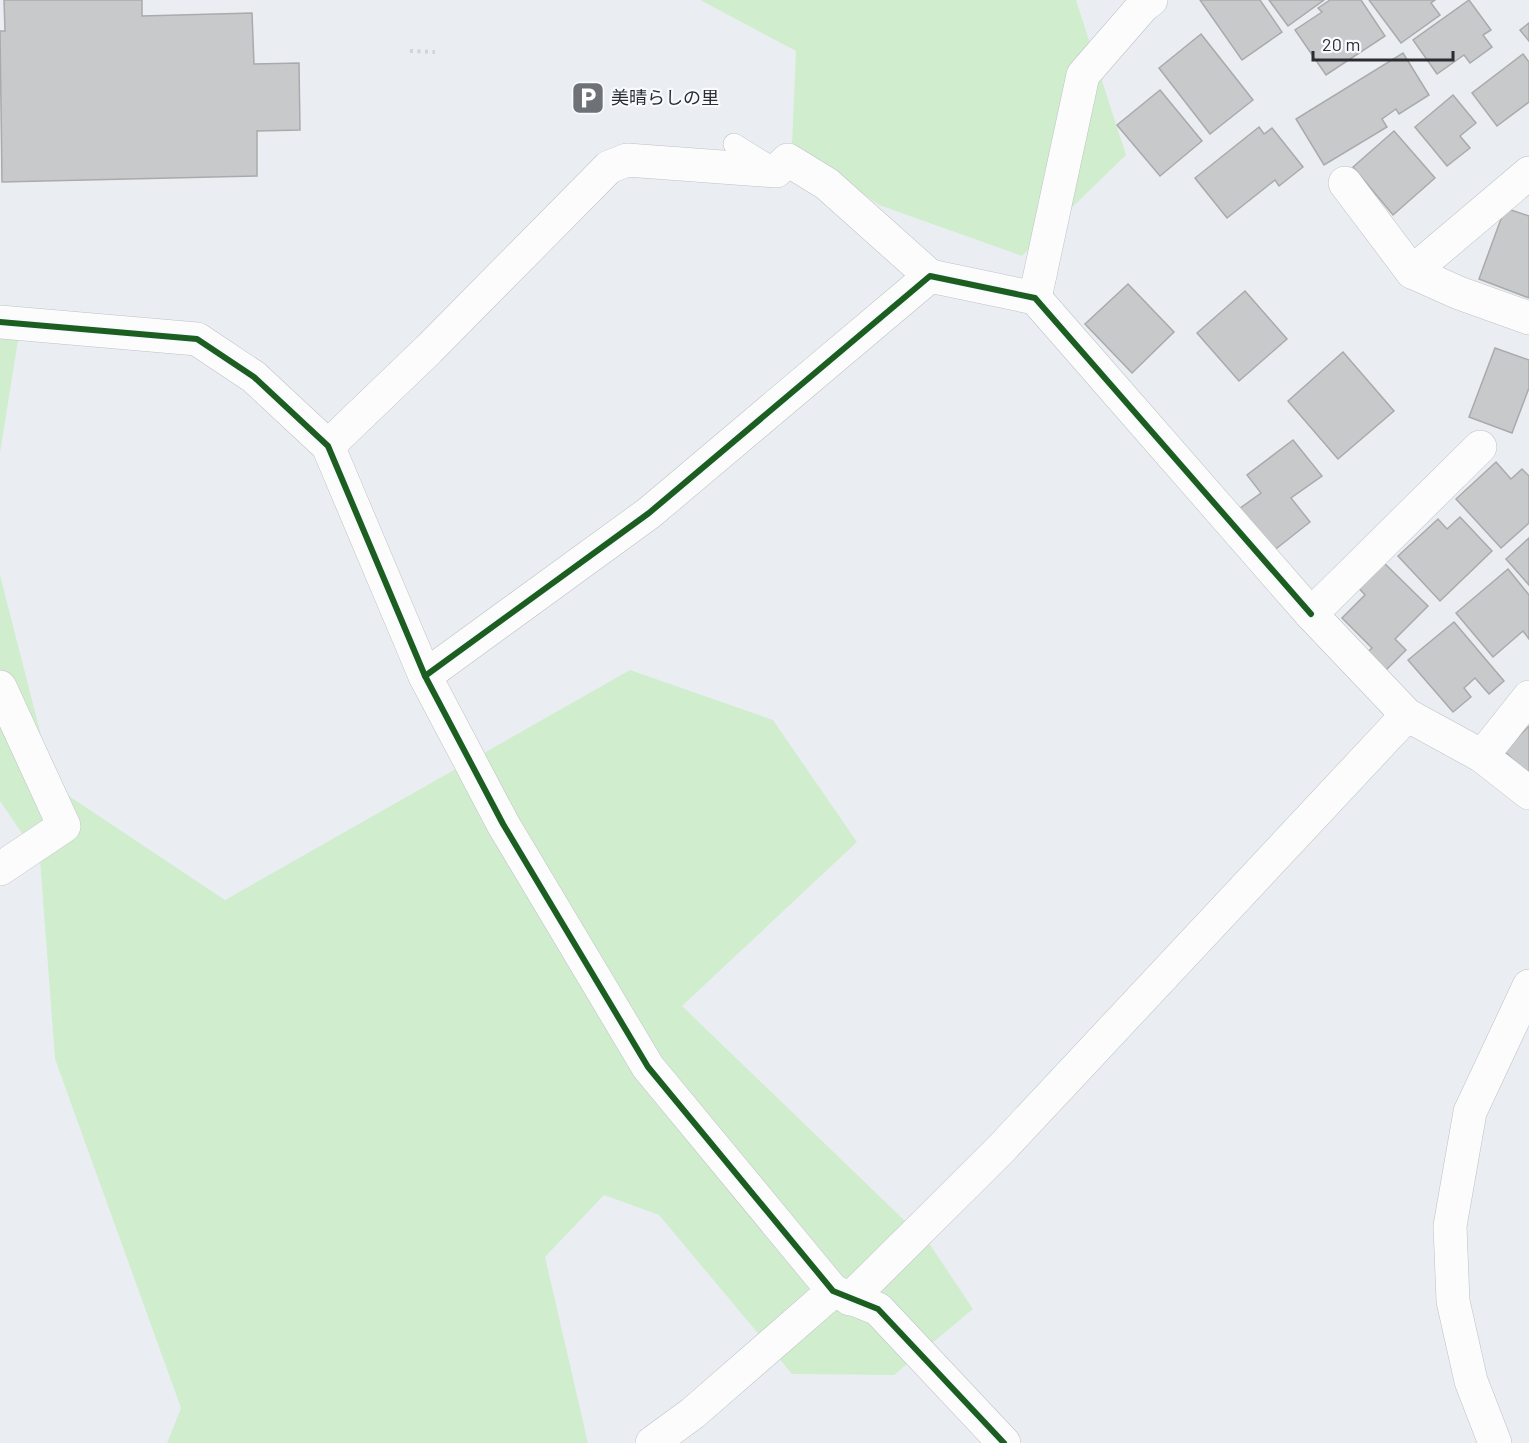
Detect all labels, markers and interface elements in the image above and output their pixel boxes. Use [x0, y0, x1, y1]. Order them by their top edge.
scale bar [1313, 24, 1452, 62]
text: 20 m [1322, 33, 1360, 55]
parking icon: 美晴らしの里 [570, 80, 606, 116]
place label: 美晴らしの里 [611, 86, 719, 108]

